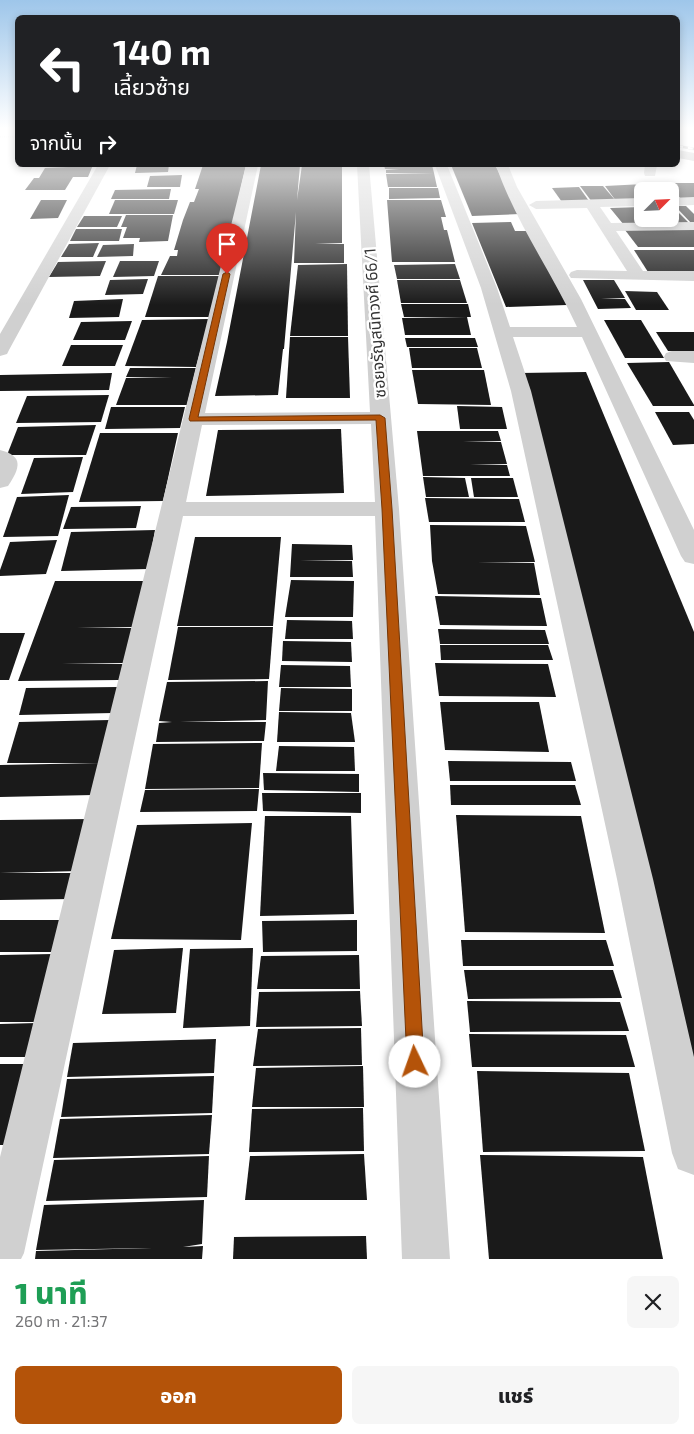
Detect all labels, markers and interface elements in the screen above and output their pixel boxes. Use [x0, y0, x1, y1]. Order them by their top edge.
text: 140 m [113, 30, 211, 72]
icon: left [30, 35, 95, 100]
text: เลี้ยวซ้าย [113, 73, 190, 99]
icon: right [93, 130, 121, 158]
text: จากนั้น [30, 131, 83, 154]
north arrow [634, 182, 679, 228]
map controls [634, 182, 679, 227]
pin [206, 223, 248, 274]
icon: arrive [213, 230, 241, 258]
street label: ซอยจรัญสนิทวงศ์ 66/1 [359, 247, 389, 399]
position arrow [388, 1035, 440, 1087]
text: 1 นาที [15, 1274, 88, 1310]
button: close [627, 1276, 679, 1328]
text: 260 m · 21:37 [15, 1311, 108, 1330]
button: ออก [15, 1366, 342, 1424]
button: แชร์ [352, 1366, 679, 1424]

